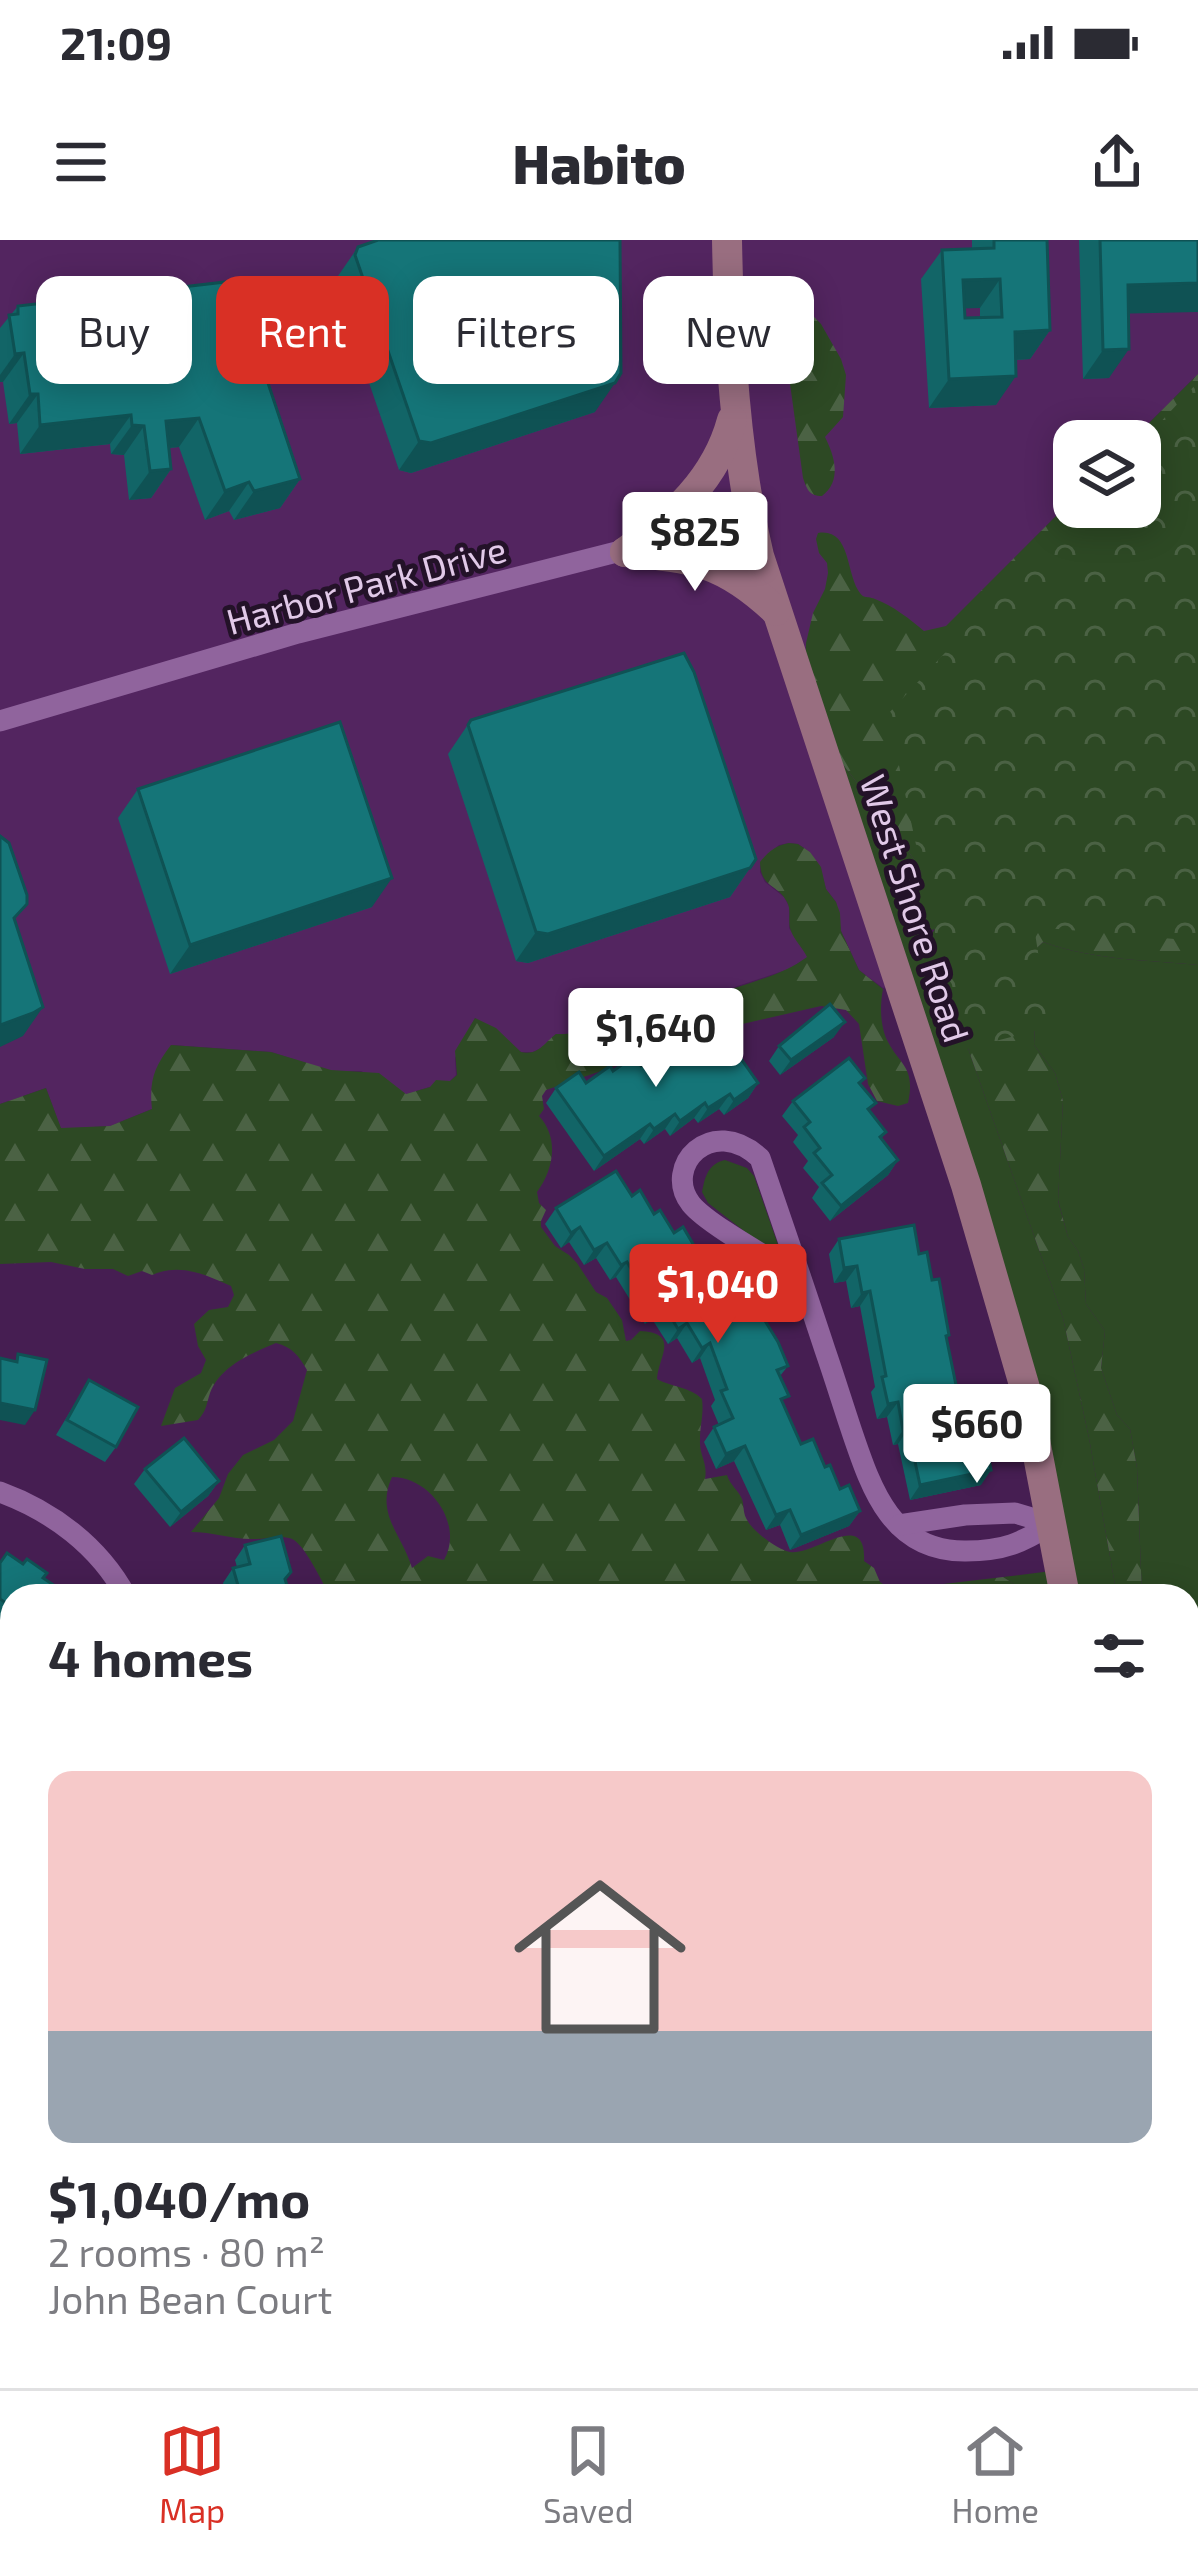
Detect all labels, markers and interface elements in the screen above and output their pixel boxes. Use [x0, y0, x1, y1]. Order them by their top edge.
text: 21:09 [60, 15, 172, 69]
icon: menu [48, 129, 114, 195]
icon: share [1084, 129, 1150, 195]
text: Habito [512, 130, 686, 195]
chip: Buy [36, 276, 192, 384]
chip: Rent [216, 276, 389, 384]
chip: Filters [413, 276, 619, 384]
chip: New [643, 276, 814, 384]
map controls [1053, 420, 1161, 528]
button: layers [1053, 420, 1161, 528]
pin: $825 [624, 492, 766, 594]
text: $825 [649, 507, 741, 554]
street label: Harbor Park Drive [221, 526, 511, 642]
street label: West Shore Road [852, 769, 980, 1047]
pin: $1,640 [558, 988, 754, 1090]
text: $1,640 [595, 1003, 717, 1050]
pin: $1,040 [620, 1244, 816, 1346]
text: $1,040 [657, 1259, 779, 1306]
pin: $660 [906, 1384, 1048, 1486]
text: $660 [930, 1399, 1024, 1446]
icon: filters [1086, 1623, 1152, 1689]
text: 4 homes [48, 1626, 253, 1687]
icon: home [492, 1849, 708, 2065]
text: $1,040/mo [48, 2167, 310, 2228]
text: 2 rooms · 80 m² [48, 2228, 325, 2275]
text: John Bean Court [48, 2275, 332, 2322]
tab: Map [159, 2418, 225, 2530]
tab: Saved [543, 2418, 634, 2530]
tab: Home [952, 2418, 1039, 2530]

